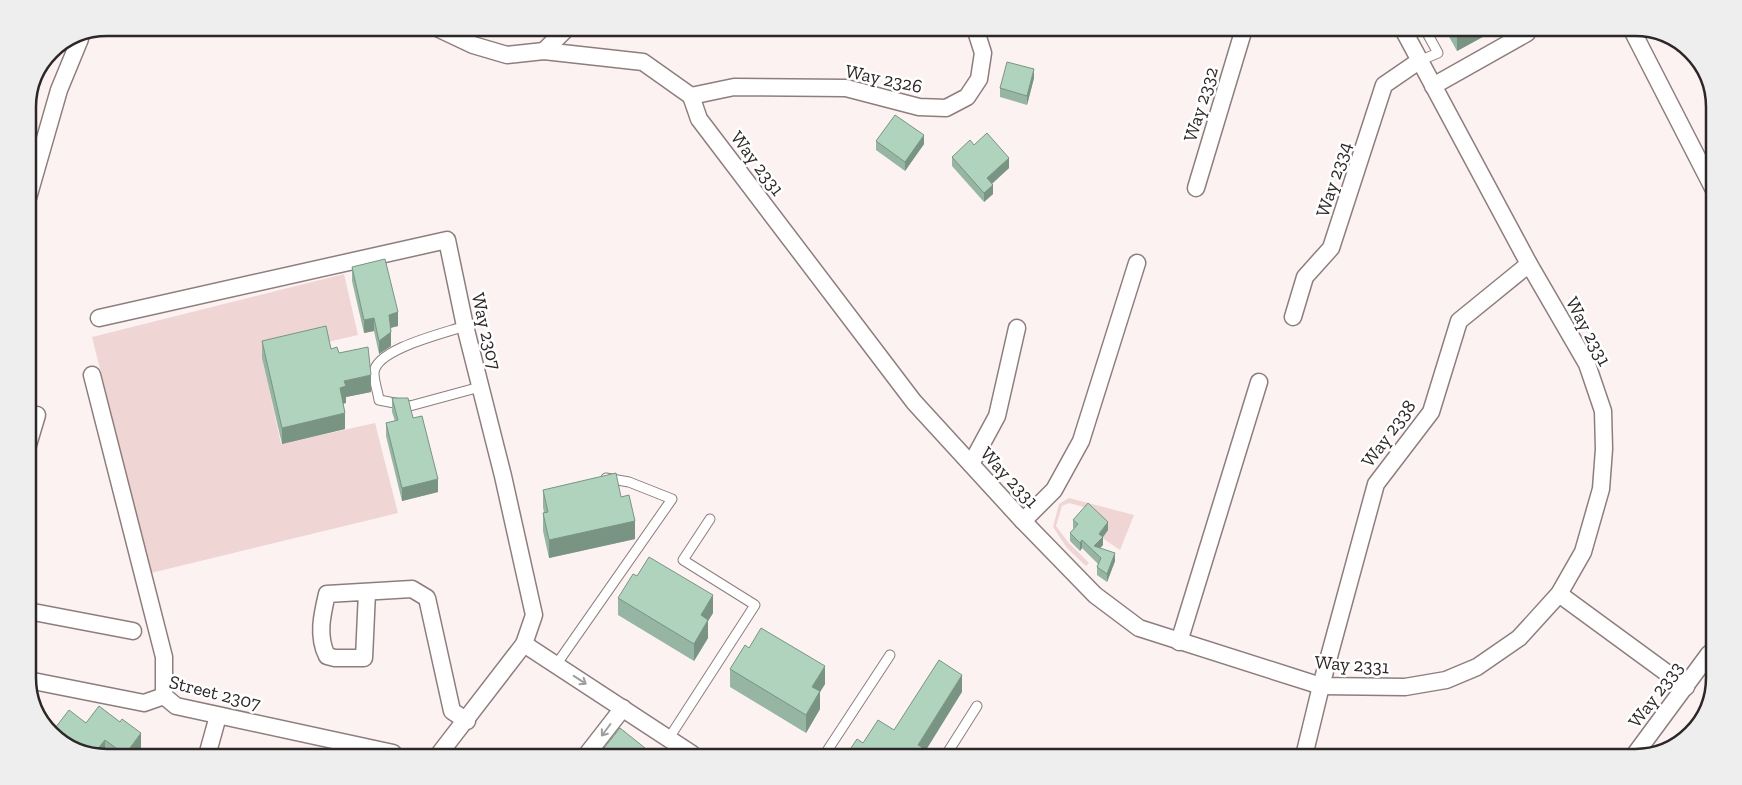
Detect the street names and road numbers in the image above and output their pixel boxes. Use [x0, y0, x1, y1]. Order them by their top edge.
street label: Way 2326 [843, 59, 925, 98]
street label: Way 2332 [1178, 64, 1223, 145]
street label: Way 2331 [726, 126, 789, 200]
street label: Way 2334 [1311, 139, 1356, 220]
street label: Way 2307 [467, 290, 507, 372]
street label: Way 2331 [1561, 293, 1616, 370]
street label: Way 2338 [1356, 395, 1421, 472]
street label: Way 2331 [976, 442, 1044, 513]
street label: Way 2331 [1314, 650, 1390, 679]
street label: Way 2333 [1623, 657, 1688, 732]
street label: Street 2307 [167, 670, 263, 715]

